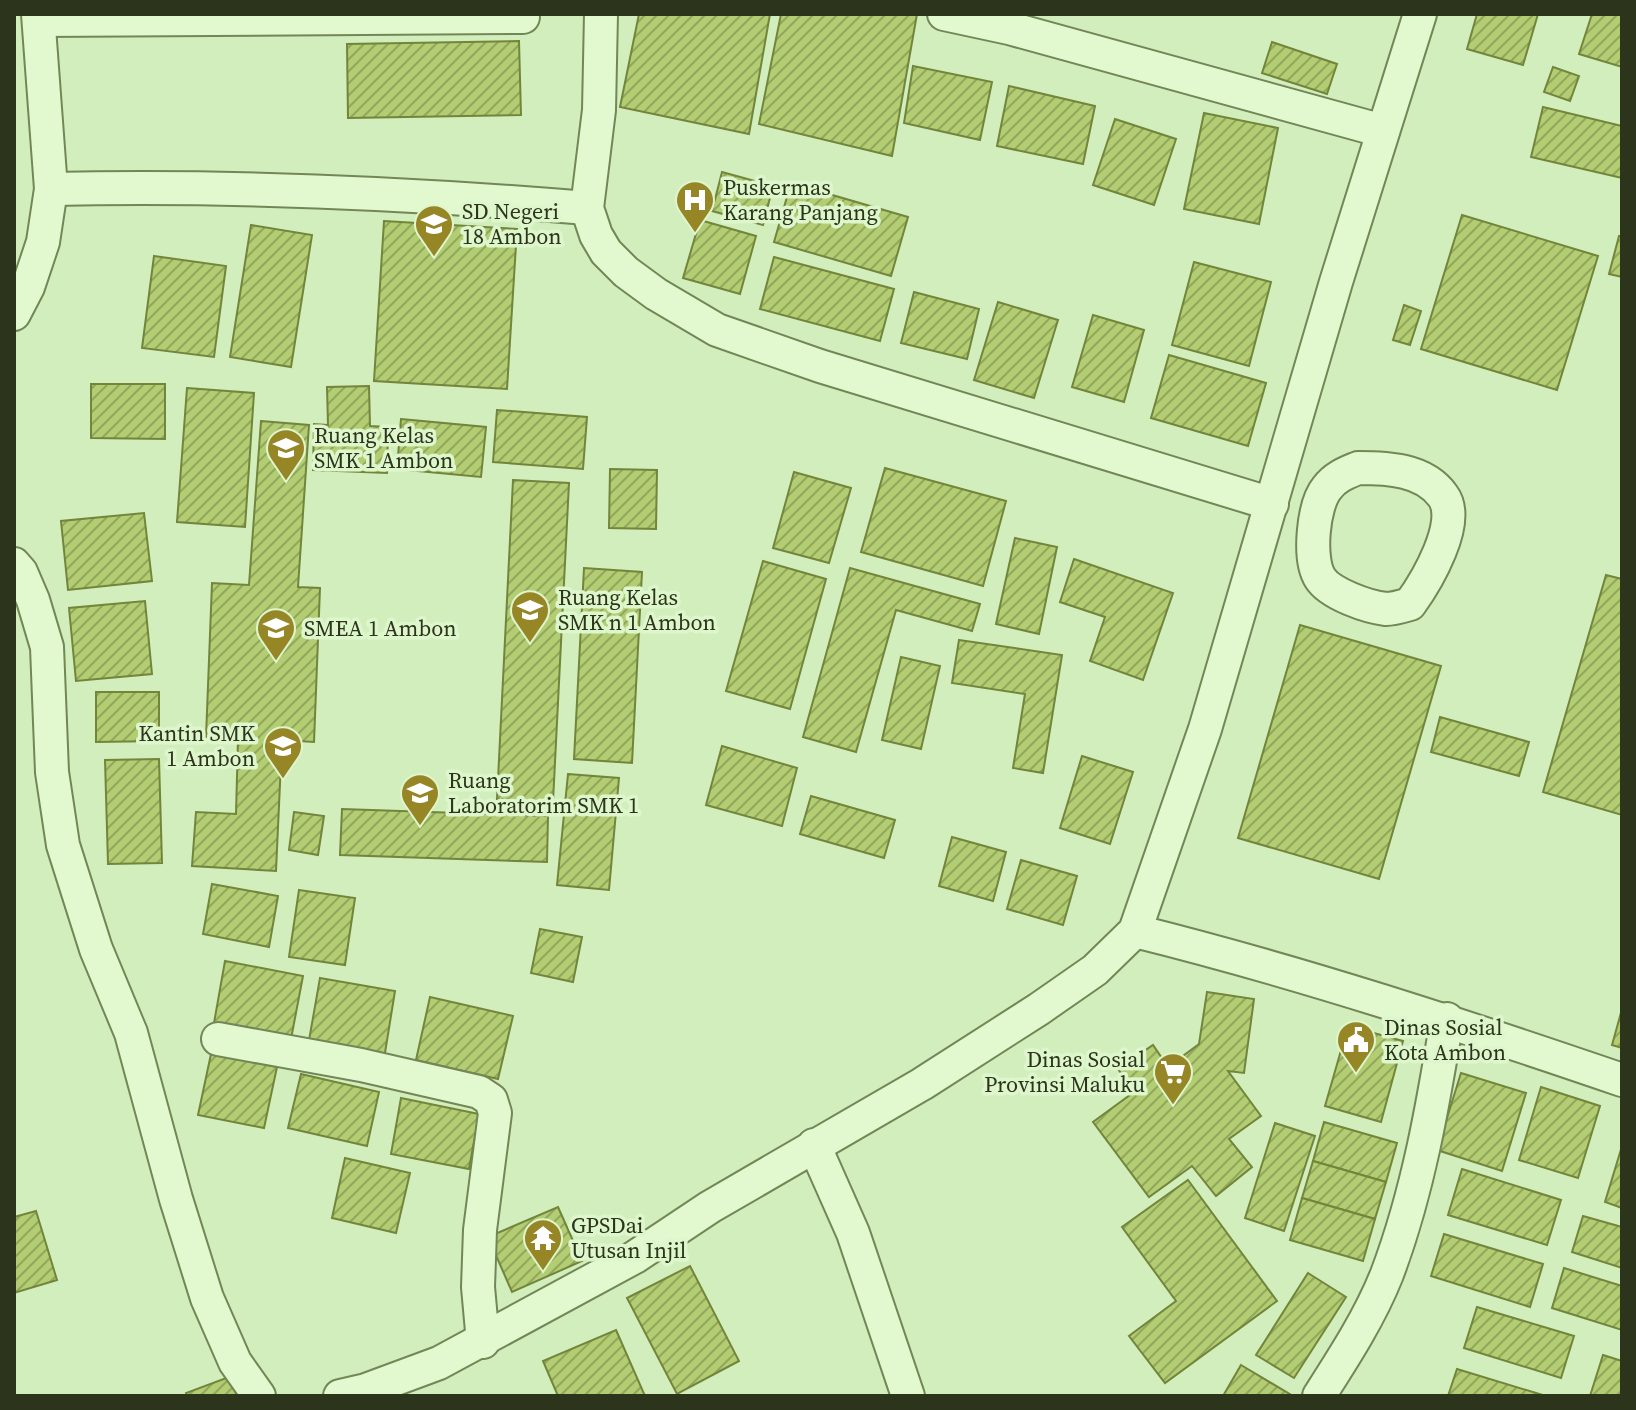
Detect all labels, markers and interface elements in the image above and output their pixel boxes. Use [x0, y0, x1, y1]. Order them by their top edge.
place label: Puskermas Karang Panjang [723, 172, 878, 227]
hospital icon: Puskermas Karang Panjang [674, 179, 716, 234]
place label: SD Negeri 18 Ambon [462, 196, 562, 251]
school or university icon: SD Negeri 18 Ambon [413, 203, 455, 258]
place label: Ruang Kelas SMK 1 Ambon [314, 420, 453, 475]
school or university icon: Ruang Kelas SMK 1 Ambon [265, 427, 307, 482]
place label: Ruang Kelas SMK n 1 Ambon [558, 582, 716, 637]
school or university icon: Ruang Kelas SMK n 1 Ambon [509, 589, 551, 644]
school or university icon: SMEA 1 Ambon [255, 607, 297, 662]
place label: SMEA 1 Ambon [304, 613, 457, 643]
place label: Kantin SMK 1 Ambon [139, 718, 255, 773]
school or university icon: Kantin SMK 1 Ambon [262, 725, 304, 780]
place label: Ruang Laboratorim SMK 1 [448, 765, 639, 820]
school or university icon: Ruang Laboratorim SMK 1 [399, 772, 441, 827]
place label: Dinas Sosial Kota Ambon [1384, 1012, 1506, 1067]
public building icon: Dinas Sosial Kota Ambon [1335, 1019, 1377, 1074]
place label: Dinas Sosial Provinsi Maluku [984, 1044, 1145, 1099]
supermarket icon: Dinas Sosial Provinsi Maluku [1152, 1051, 1194, 1106]
place label: GPSDai Utusan Injil [571, 1210, 686, 1265]
temple icon: GPSDai Utusan Injil [522, 1217, 564, 1272]

